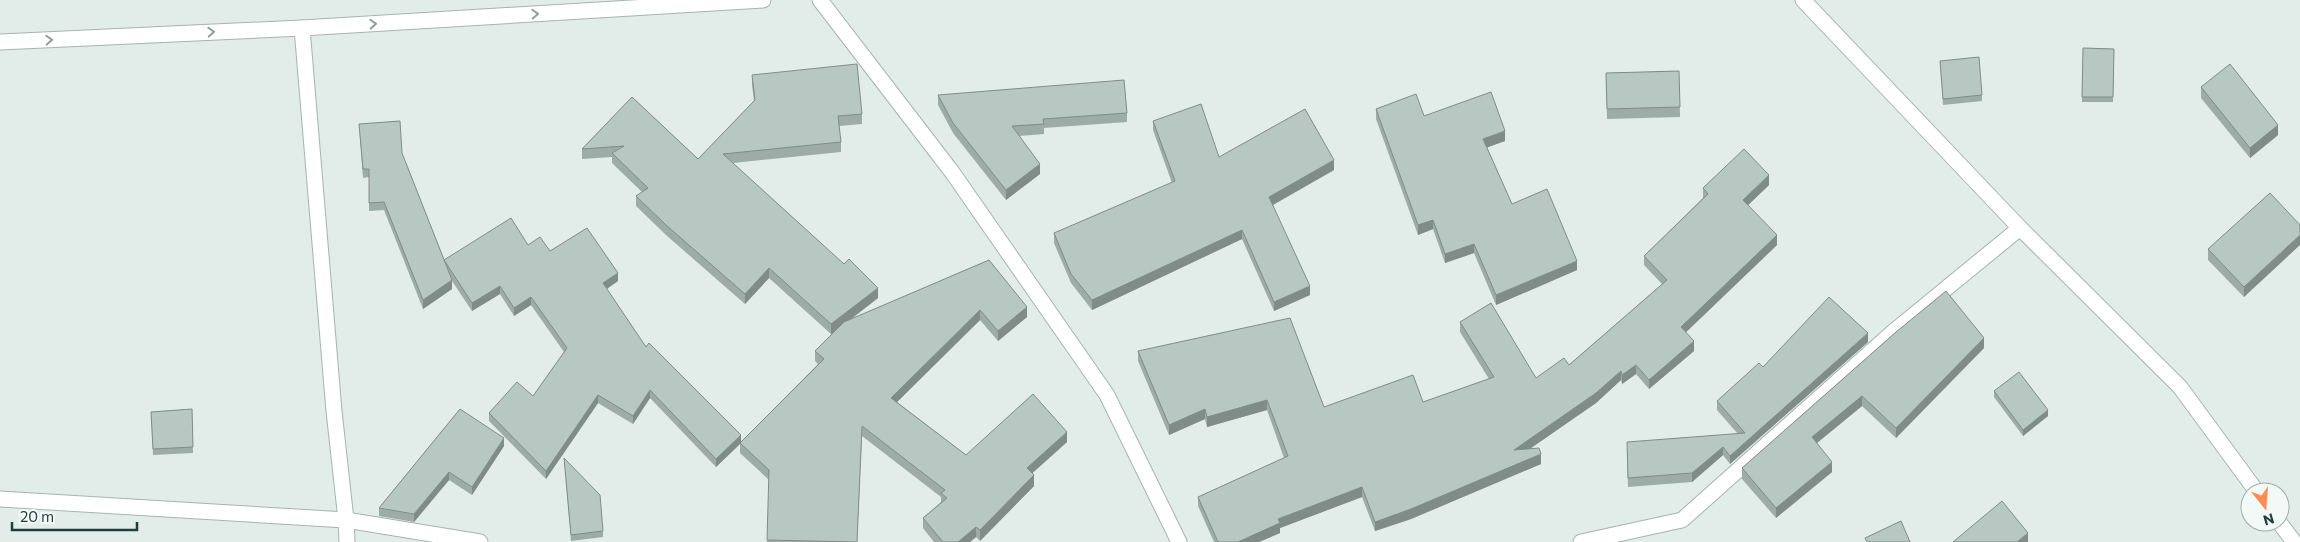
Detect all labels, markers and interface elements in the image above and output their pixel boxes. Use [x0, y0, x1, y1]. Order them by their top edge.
one-way arrow [532, 8, 540, 19]
one-way arrow [370, 18, 378, 29]
one-way arrow [207, 27, 215, 38]
one-way arrow [45, 35, 53, 45]
north arrow [2240, 482, 2290, 532]
scale bar [12, 500, 138, 532]
text: 20 m [20, 507, 54, 525]
text: N [2261, 510, 2276, 530]

